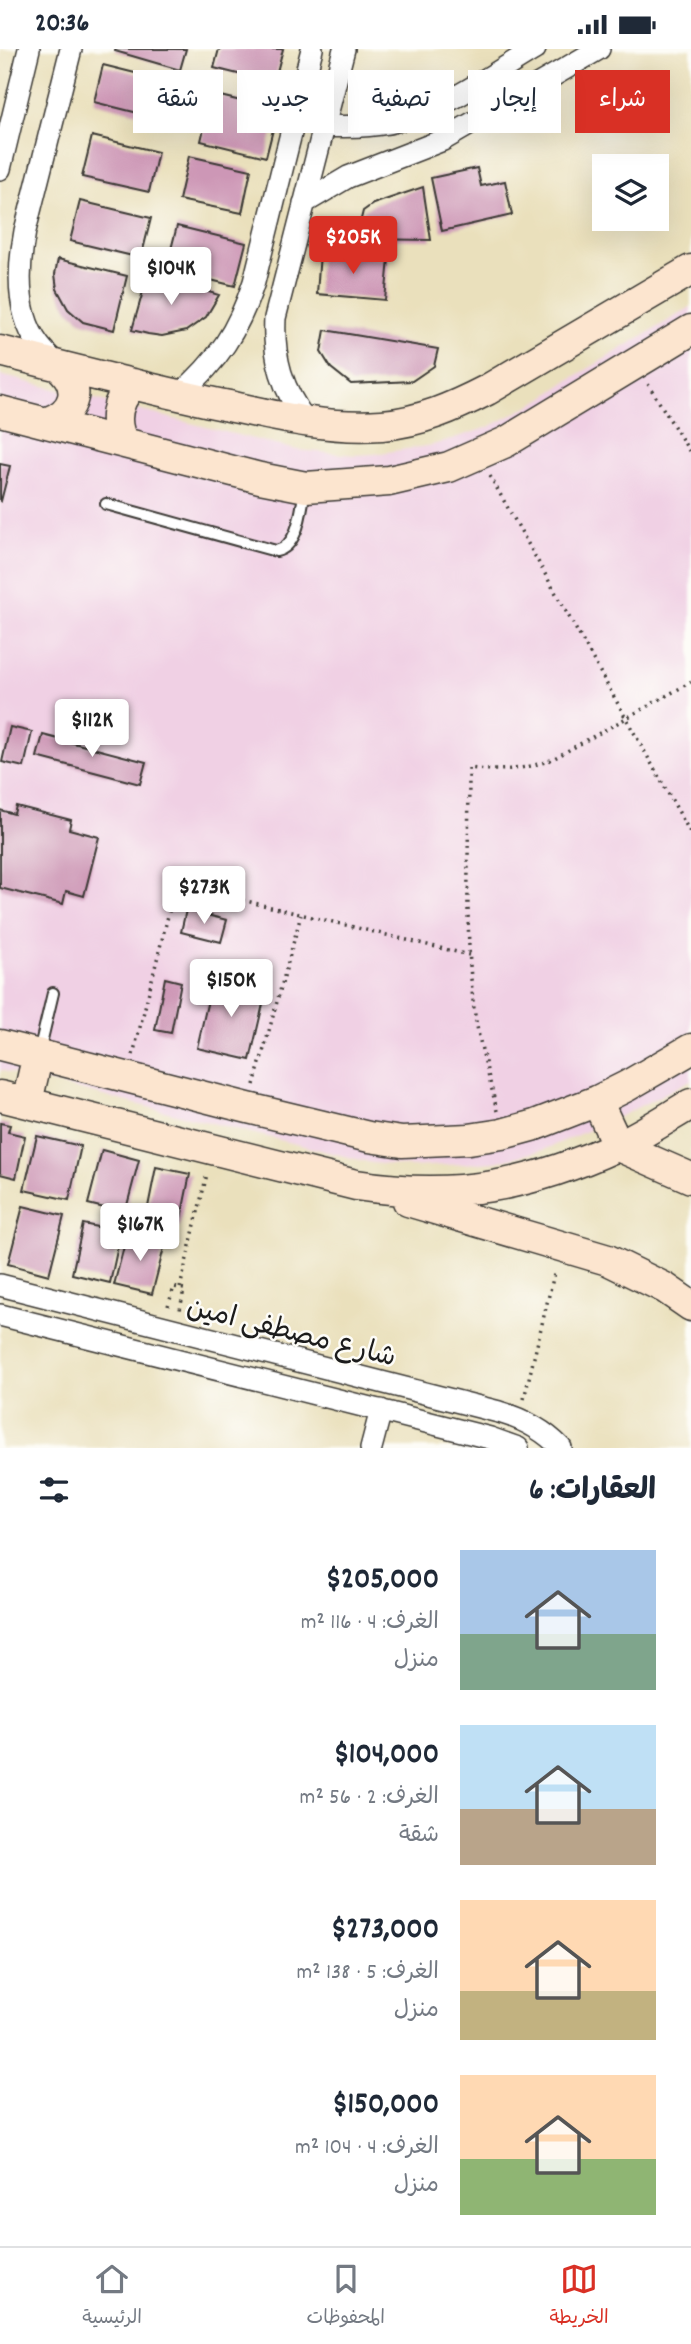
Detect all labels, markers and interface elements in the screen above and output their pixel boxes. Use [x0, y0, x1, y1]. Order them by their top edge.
text: 20:36 [35, 6, 89, 43]
chip: شقة [133, 70, 223, 133]
chip: جديد [237, 70, 334, 133]
chip: تصفية [348, 70, 454, 133]
chip: إيجار [468, 70, 561, 133]
chip: شراء [575, 70, 670, 133]
map controls [592, 154, 669, 231]
button: layers [592, 154, 669, 231]
pin: $205K [304, 217, 402, 276]
text: $205K [325, 222, 381, 255]
pin: $104K [122, 247, 220, 307]
text: $104K [146, 253, 196, 286]
pin: $112K [43, 699, 141, 759]
text: $112K [71, 705, 113, 738]
pin: $273K [155, 867, 253, 926]
text: $273K [178, 872, 230, 905]
pin: $150K [182, 960, 280, 1019]
text: $150K [206, 965, 256, 998]
pin: $167K [91, 1203, 189, 1263]
text: $167K [116, 1209, 164, 1242]
street label: شارع مصطفى امين [182, 1290, 400, 1380]
icon: filters [35, 1471, 73, 1509]
text: العقارات: 6 [529, 1471, 656, 1514]
text: $205,000 [326, 1560, 439, 1603]
icon: home [516, 1578, 600, 1662]
text: الغرف: 4 · 116 m² [301, 1607, 439, 1640]
text: منزل [394, 1645, 439, 1678]
text: $104,000 [334, 1735, 439, 1778]
icon: home [516, 1753, 600, 1837]
text: الغرف: 2 · 56 m² [300, 1782, 439, 1815]
text: شقة [399, 1820, 439, 1853]
text: $273,000 [331, 1910, 439, 1953]
icon: home [516, 1928, 600, 2012]
text: الغرف: 5 · 138 m² [296, 1957, 439, 1990]
text: منزل [394, 1995, 439, 2028]
text: $150,000 [332, 2085, 439, 2128]
icon: home [516, 2103, 600, 2187]
text: الغرف: 4 · 104 m² [295, 2132, 439, 2165]
text: منزل [394, 2170, 439, 2203]
tab: الرئيسية [82, 2260, 142, 2333]
tab: المحفوظات [307, 2260, 385, 2333]
tab: الخريطة [549, 2260, 609, 2333]

